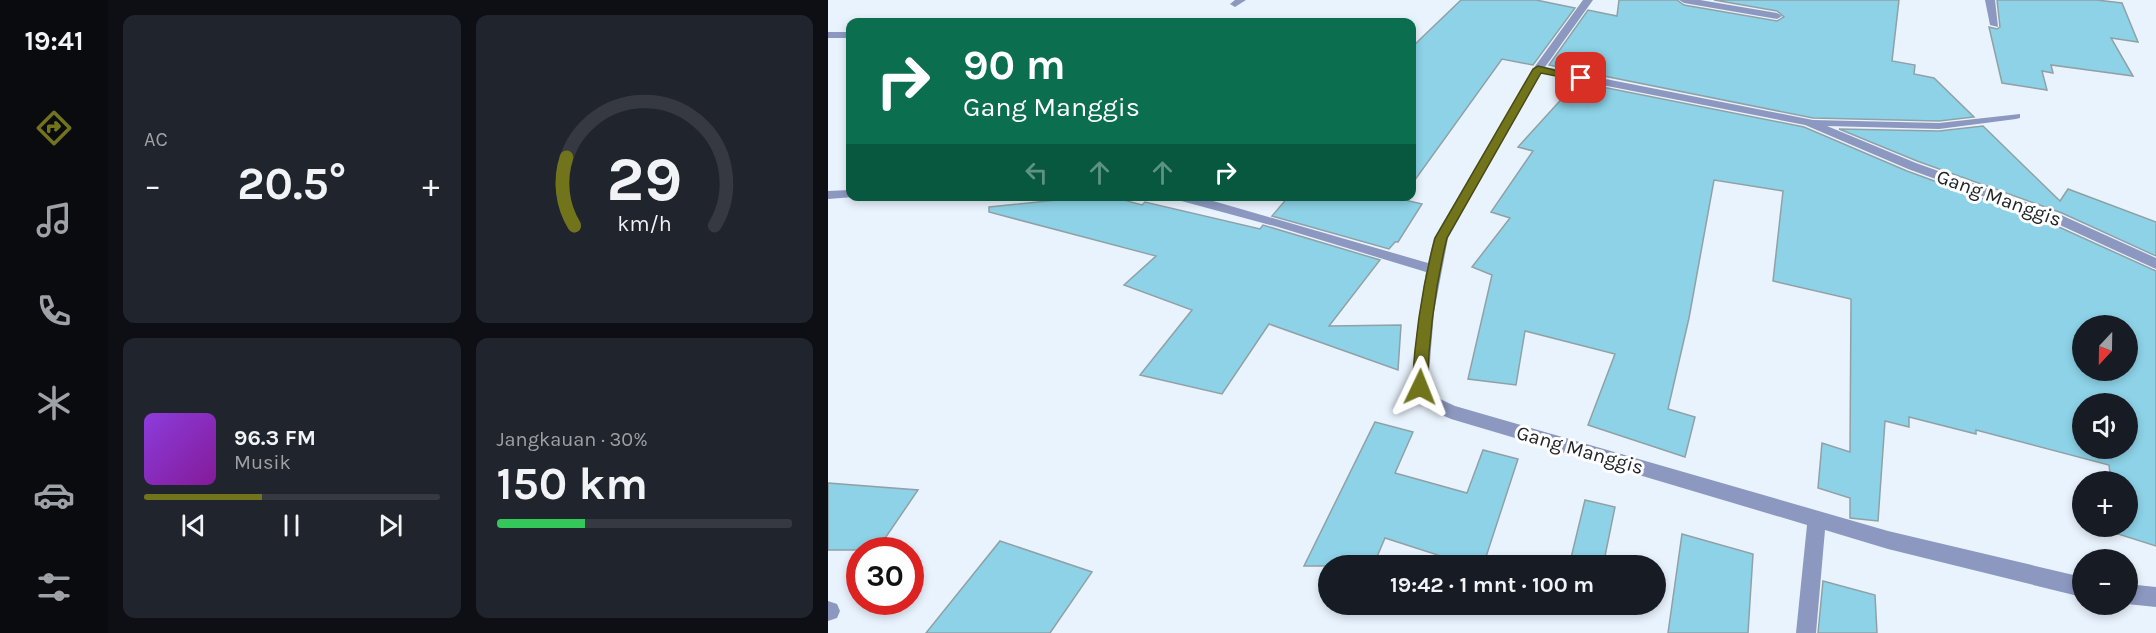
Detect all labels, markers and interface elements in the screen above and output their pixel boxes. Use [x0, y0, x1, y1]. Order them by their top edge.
text: 19:41 [24, 25, 84, 57]
text: 90 m [963, 40, 1066, 90]
icon: right [864, 42, 942, 120]
pin [1555, 52, 1606, 103]
icon: arrive [1564, 61, 1597, 94]
text: Gang Manggis [963, 91, 1140, 123]
icon: directions [33, 107, 75, 149]
text: AC [144, 128, 168, 151]
text: 29 [606, 143, 682, 216]
icon: left [1020, 156, 1053, 189]
icon: ahead [1083, 156, 1116, 189]
icon: ahead [1146, 156, 1179, 189]
icon: right [1209, 156, 1242, 189]
text: 20.5° [237, 158, 346, 210]
street label: Gang Manggis [1933, 165, 2065, 231]
text: − [144, 166, 161, 204]
text: + [422, 166, 439, 204]
icon: music [33, 199, 75, 241]
text: km/h [617, 211, 671, 236]
icon: phone [33, 290, 75, 332]
north arrow [2072, 315, 2138, 381]
map controls [2072, 315, 2138, 615]
position arrow [1388, 355, 1452, 419]
icon: climate [33, 382, 75, 424]
button: sound [2072, 393, 2138, 459]
street label: Gang Manggis [1514, 421, 1646, 479]
text: 96.3 FM [234, 425, 316, 451]
text: Jangkauan · 30% [497, 428, 648, 451]
text: Musik [234, 451, 291, 474]
text: 150 km [497, 458, 648, 510]
button: + [2072, 471, 2138, 537]
icon: car [33, 474, 75, 516]
icon: previous [177, 509, 210, 542]
icon: pause [275, 509, 308, 542]
icon: next [374, 509, 407, 542]
speed limit sign: 30 [846, 537, 924, 615]
button: − [2072, 549, 2138, 615]
icon: filters [33, 566, 75, 608]
text: 19:42 · 1 mnt · 100 m [1390, 572, 1594, 598]

